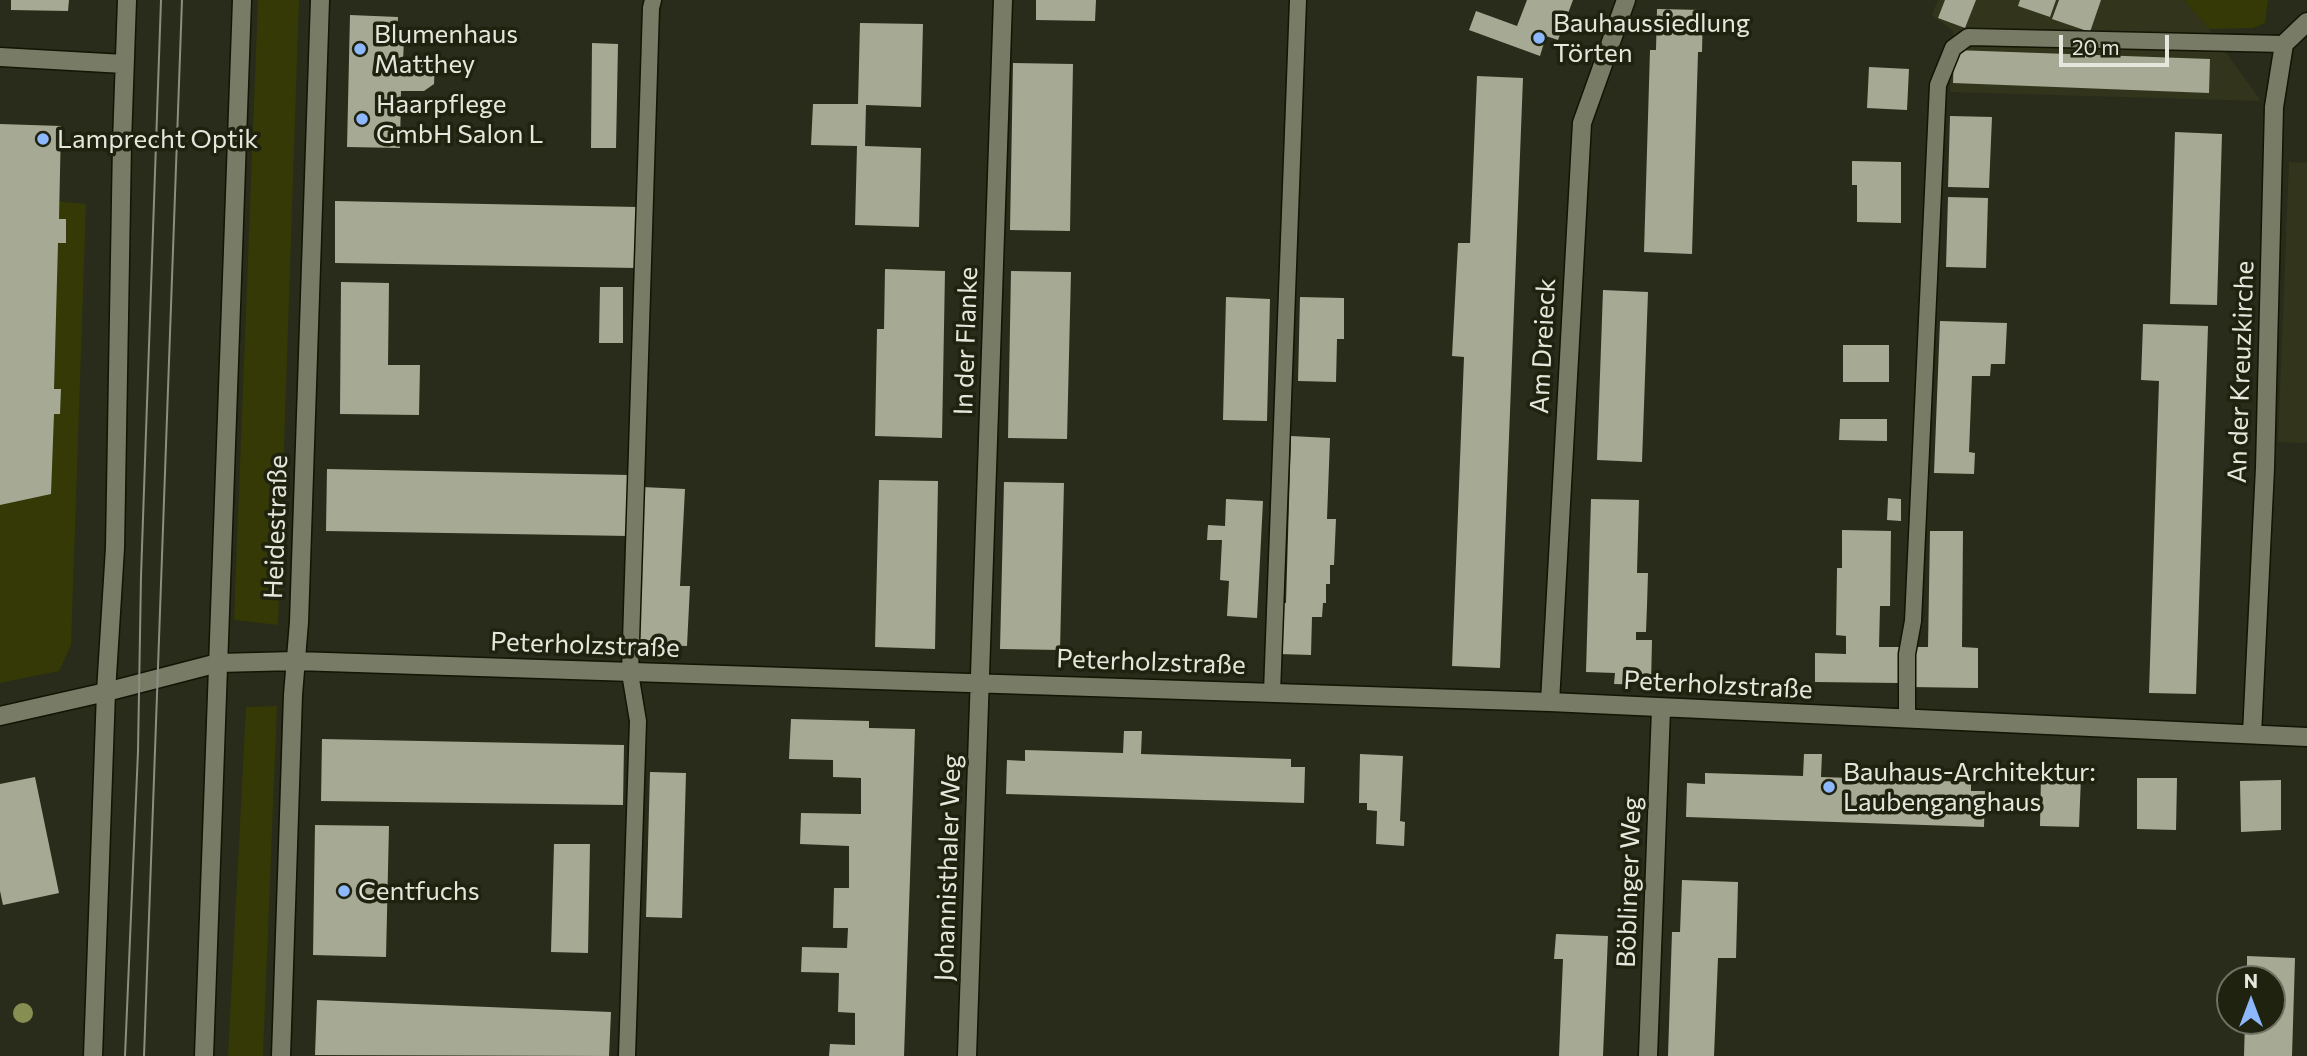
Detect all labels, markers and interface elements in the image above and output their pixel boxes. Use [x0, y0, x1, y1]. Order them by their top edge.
place label: Bauhaussiedlung Törten [1553, 7, 1750, 68]
place label: Blumenhaus Matthey [374, 18, 518, 80]
scale bar [2062, 21, 2172, 65]
marker: Bauhaussiedlung Törten [1531, 30, 1547, 46]
text: 20 m [2072, 34, 2120, 59]
marker: Blumenhaus Matthey [352, 41, 368, 57]
place label: Haarpflege GmbH Salon L [376, 88, 543, 150]
marker: Haarpflege GmbH Salon L [354, 111, 370, 127]
place label: Lamprecht Optik [57, 123, 258, 155]
marker: Lamprecht Optik [35, 131, 51, 147]
street label: An der Kreuzkirche [2222, 260, 2260, 484]
street label: In der Flanke [948, 266, 984, 416]
street label: Am Dreieck [1524, 277, 1562, 415]
street label: Heidestraße [258, 454, 294, 600]
street label: Peterholzstraße [490, 626, 680, 664]
street label: Peterholzstraße [1056, 643, 1246, 681]
street label: Peterholzstraße [1623, 664, 1813, 706]
street label: Johannisthaler Weg [928, 754, 968, 982]
place label: Bauhaus-Architektur: Laubenganghaus [1843, 756, 2096, 818]
marker: Bauhaus-Architektur: Laubenganghaus [1821, 779, 1837, 795]
street label: Böblinger Weg [1610, 796, 1648, 968]
place label: Centfuchs [358, 875, 479, 907]
marker: Centfuchs [336, 883, 352, 899]
north arrow [2216, 965, 2286, 1035]
text: N [2244, 969, 2258, 992]

